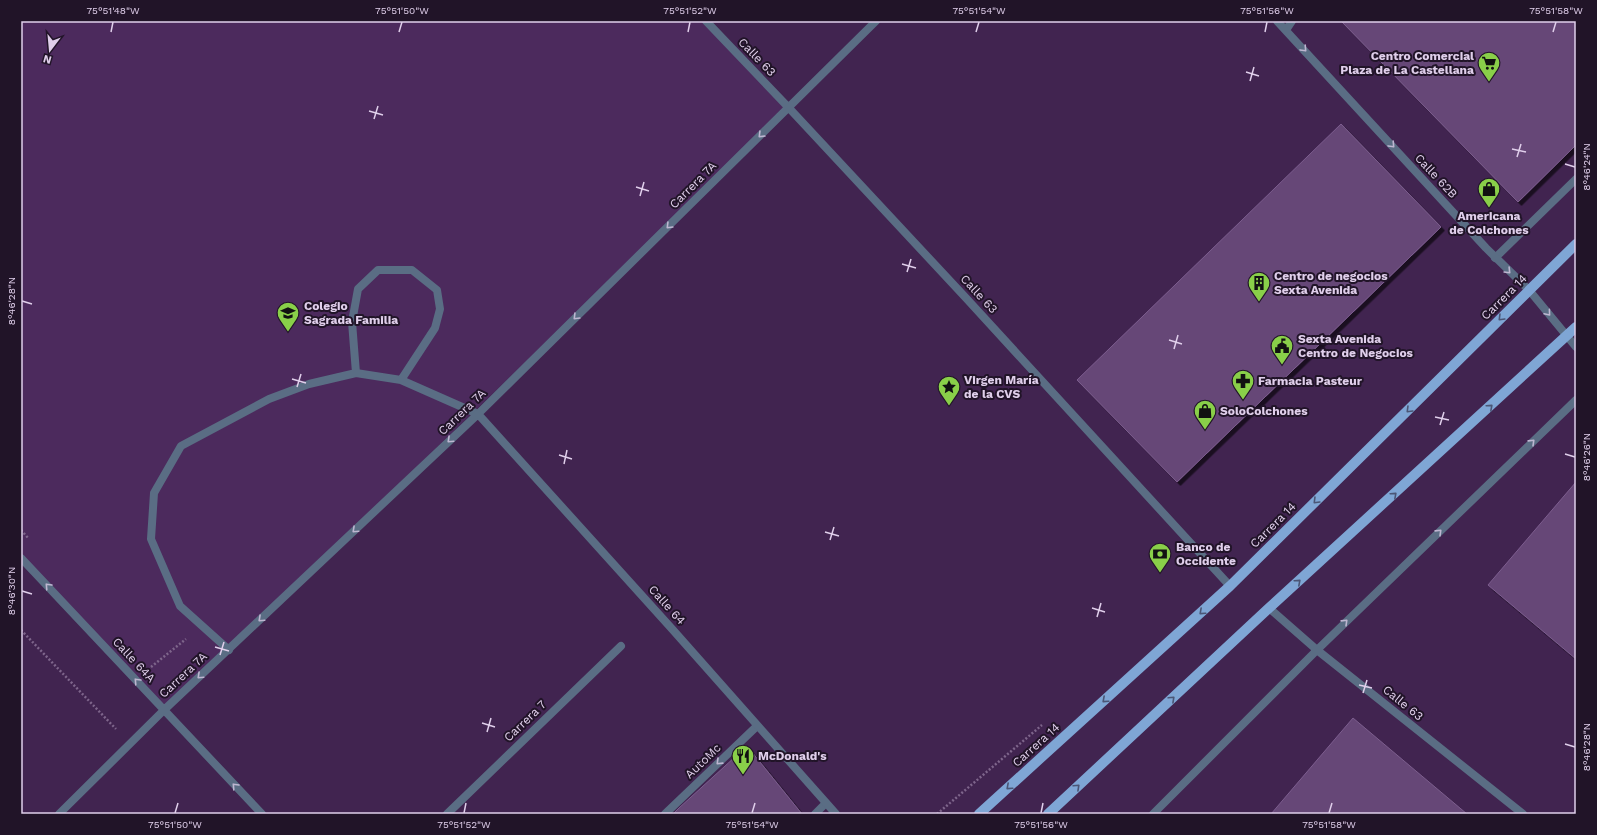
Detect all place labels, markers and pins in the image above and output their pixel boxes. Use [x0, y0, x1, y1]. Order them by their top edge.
place label: Centro Comercial Plaza de La Castellana [1340, 49, 1474, 77]
supermarket icon: Centro Comercial Plaza de La Castellana [1476, 50, 1502, 83]
shop icon: Americana de Colchones [1476, 176, 1502, 209]
place label: Americana de Colchones [1449, 209, 1529, 237]
place label: Centro de negocios Sexta Avenida [1274, 269, 1388, 297]
building icon: Centro de negocios Sexta Avenida [1246, 270, 1272, 303]
place label: Colegio Sagrada Familia [304, 299, 398, 327]
school or university icon: Colegio Sagrada Familia [275, 300, 301, 333]
place label: Sexta Avenida Centro de Negocios [1298, 332, 1414, 360]
public building icon: Sexta Avenida Centro de Negocios [1269, 333, 1295, 366]
pharmacy icon: Farmacia Pasteur [1230, 368, 1256, 401]
place label: Virgen María de la CVS [964, 373, 1039, 401]
place icon: Virgen María de la CVS [936, 374, 962, 407]
place label: Farmacia Pasteur [1258, 374, 1363, 388]
shop icon: SoloColchones [1192, 398, 1218, 431]
place label: SoloColchones [1220, 404, 1308, 418]
place label: Banco de Occidente [1176, 540, 1236, 568]
bank icon: Banco de Occidente [1147, 541, 1173, 574]
restaurant icon: McDonald's [730, 743, 756, 776]
place label: McDonald's [758, 749, 827, 763]

